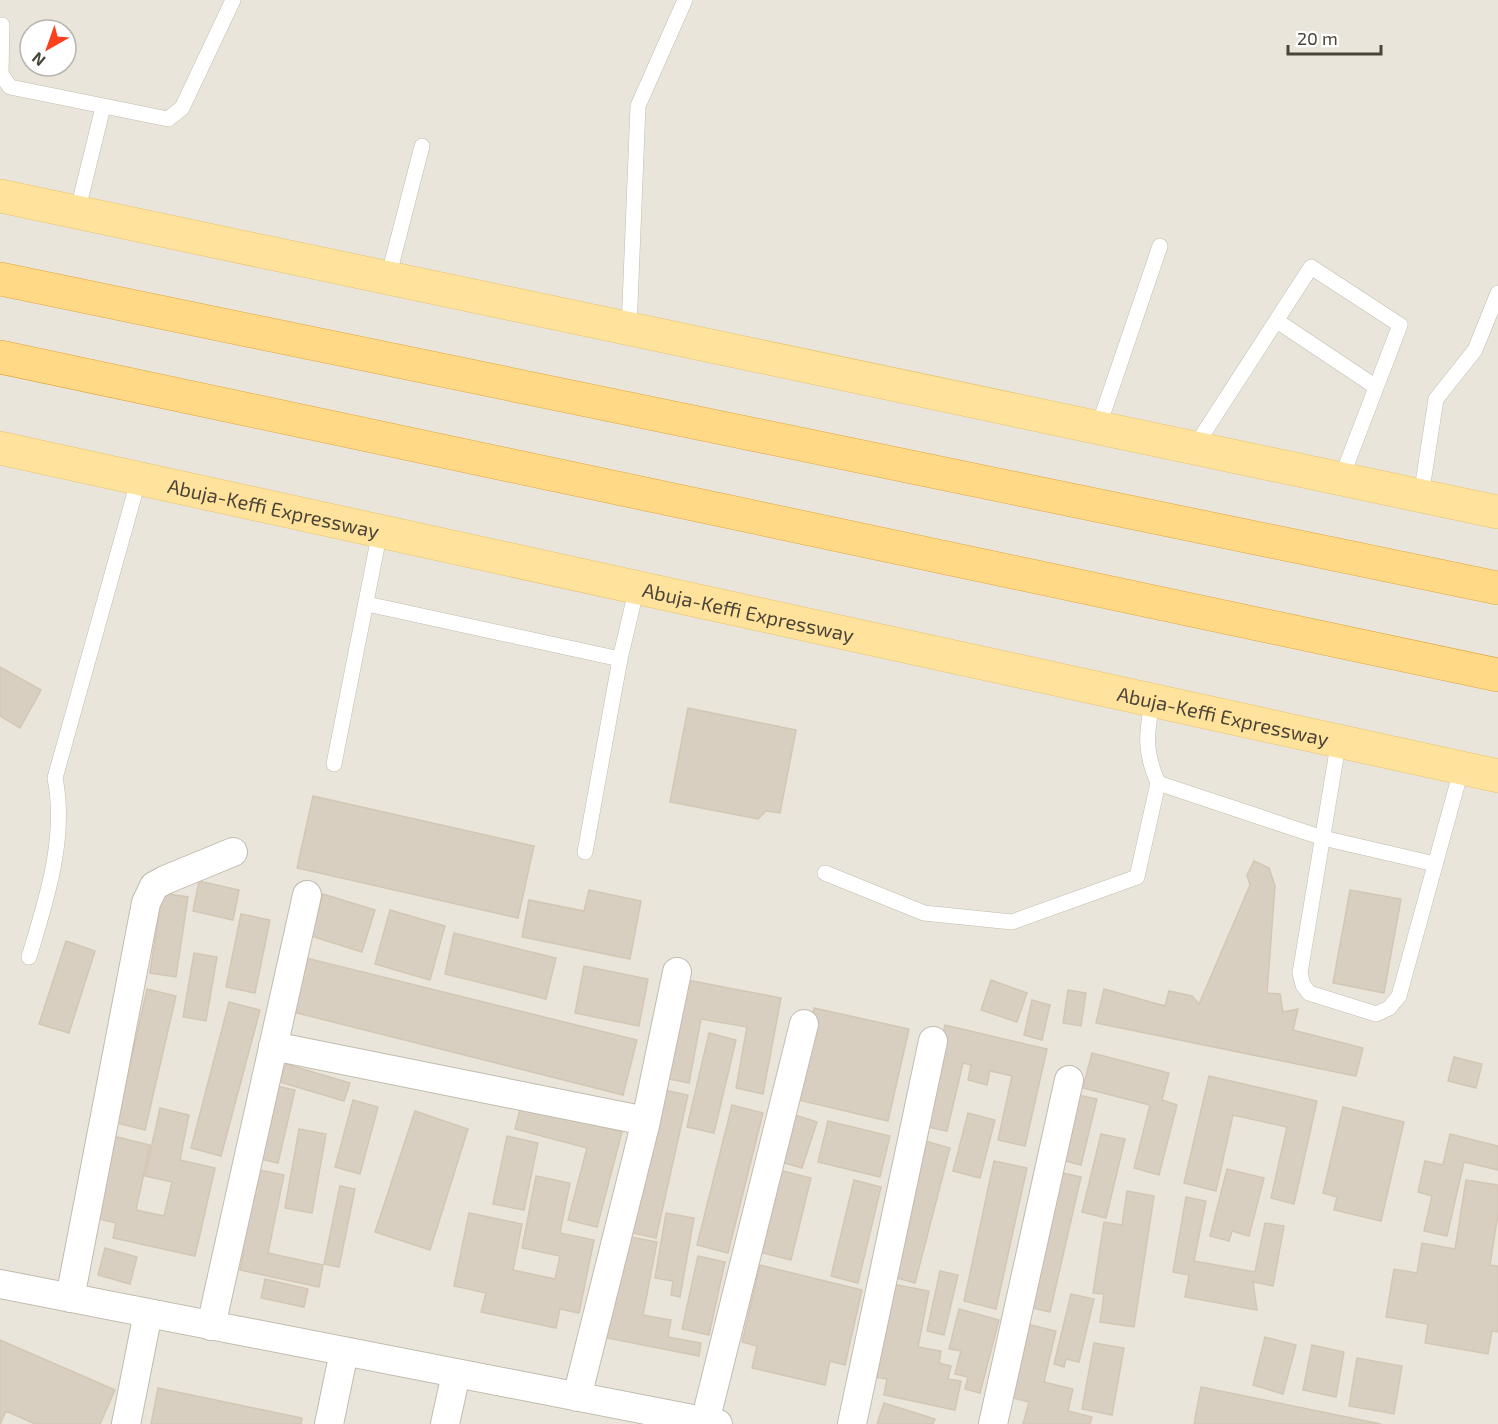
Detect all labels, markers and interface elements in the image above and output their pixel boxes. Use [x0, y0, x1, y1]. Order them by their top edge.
north arrow [18, 18, 78, 78]
scale bar [1288, 18, 1381, 56]
text: 20 m [1297, 27, 1338, 49]
text: N [28, 49, 49, 71]
street label: Abuja-Keffi Expressway [166, 473, 382, 543]
street label: Abuja-Keffi Expressway [640, 577, 857, 647]
street label: Abuja-Keffi Expressway [1115, 681, 1331, 751]

